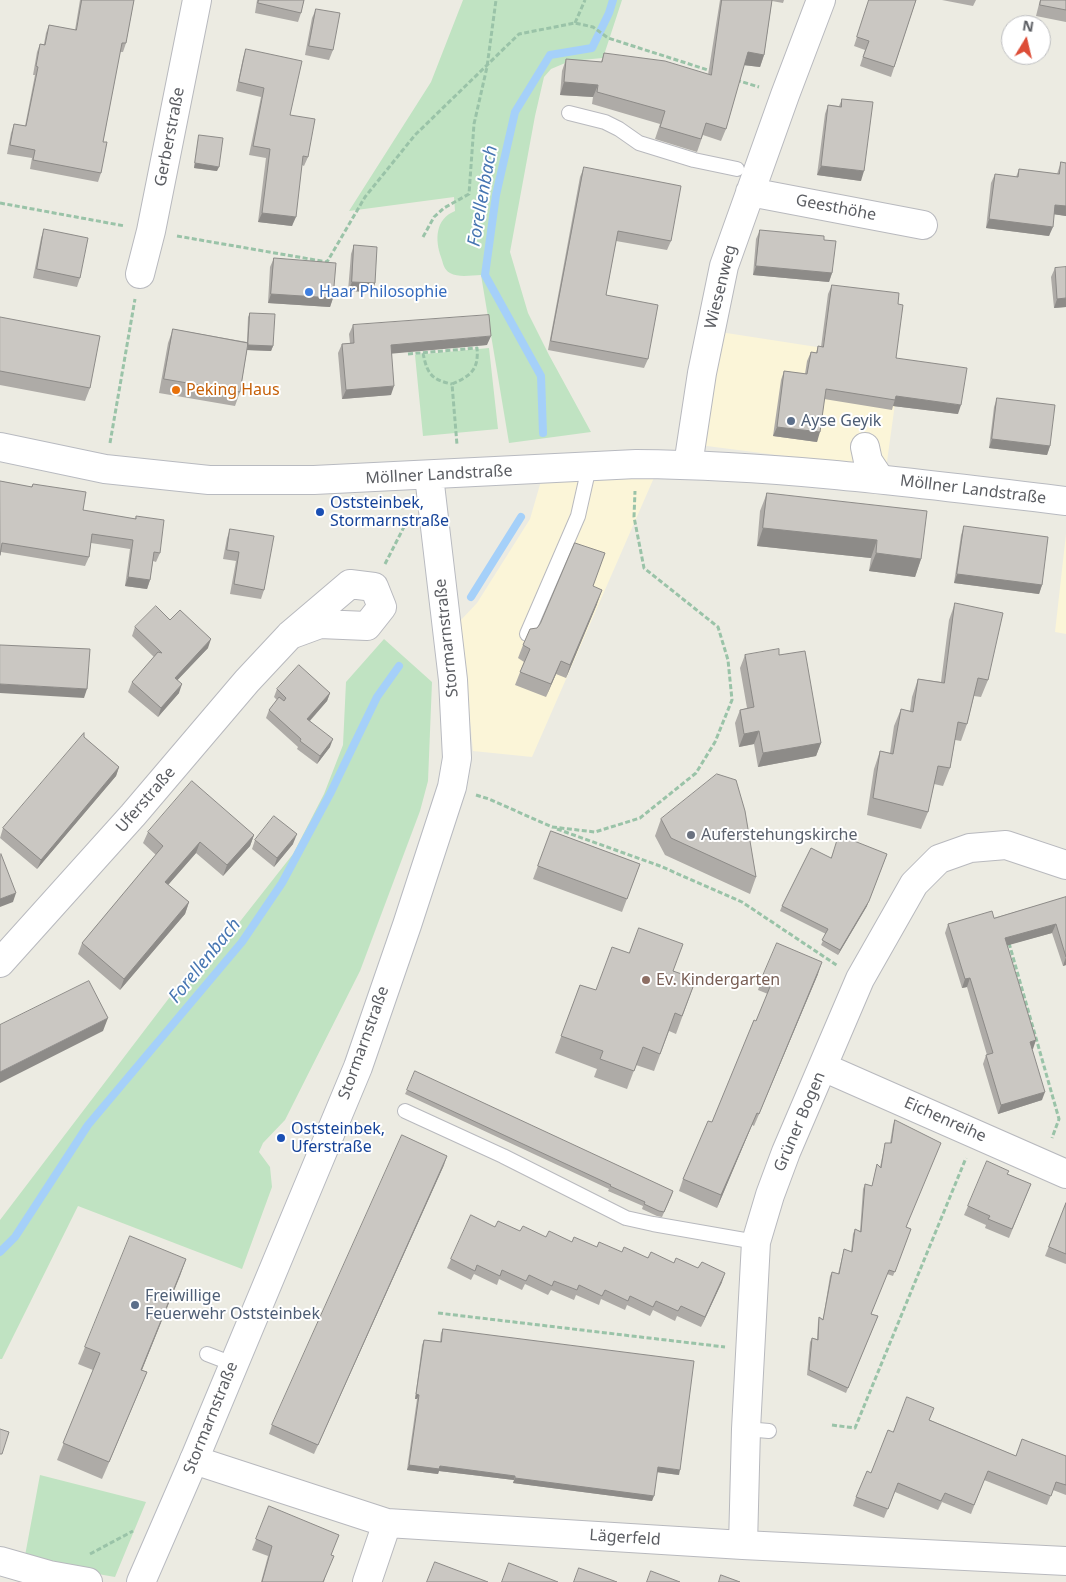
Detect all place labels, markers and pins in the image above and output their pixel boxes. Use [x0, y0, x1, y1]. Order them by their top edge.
place label: Haar Philosophie [319, 282, 447, 302]
marker: Haar Philosophie [303, 286, 315, 298]
place label: Peking Haus [186, 380, 280, 400]
marker: Peking Haus [170, 384, 182, 396]
place label: Ayse Geyik [801, 411, 881, 431]
marker: Ayse Geyik [785, 415, 797, 427]
place label: Oststeinbek, Stormarnstraße [330, 493, 449, 531]
marker: Oststeinbek, Stormarnstraße [314, 506, 326, 518]
place label: Auferstehungskirche [701, 825, 857, 845]
marker: Auferstehungskirche [685, 829, 697, 841]
place label: Ev. Kindergarten [656, 970, 780, 990]
marker: Ev. Kindergarten [640, 974, 652, 986]
place label: Oststeinbek, Uferstraße [291, 1119, 385, 1157]
marker: Oststeinbek, Uferstraße [275, 1132, 287, 1144]
place label: Freiwillige Feuerwehr Oststeinbek [145, 1286, 320, 1324]
marker: Freiwillige Feuerwehr Oststeinbek [129, 1299, 141, 1311]

